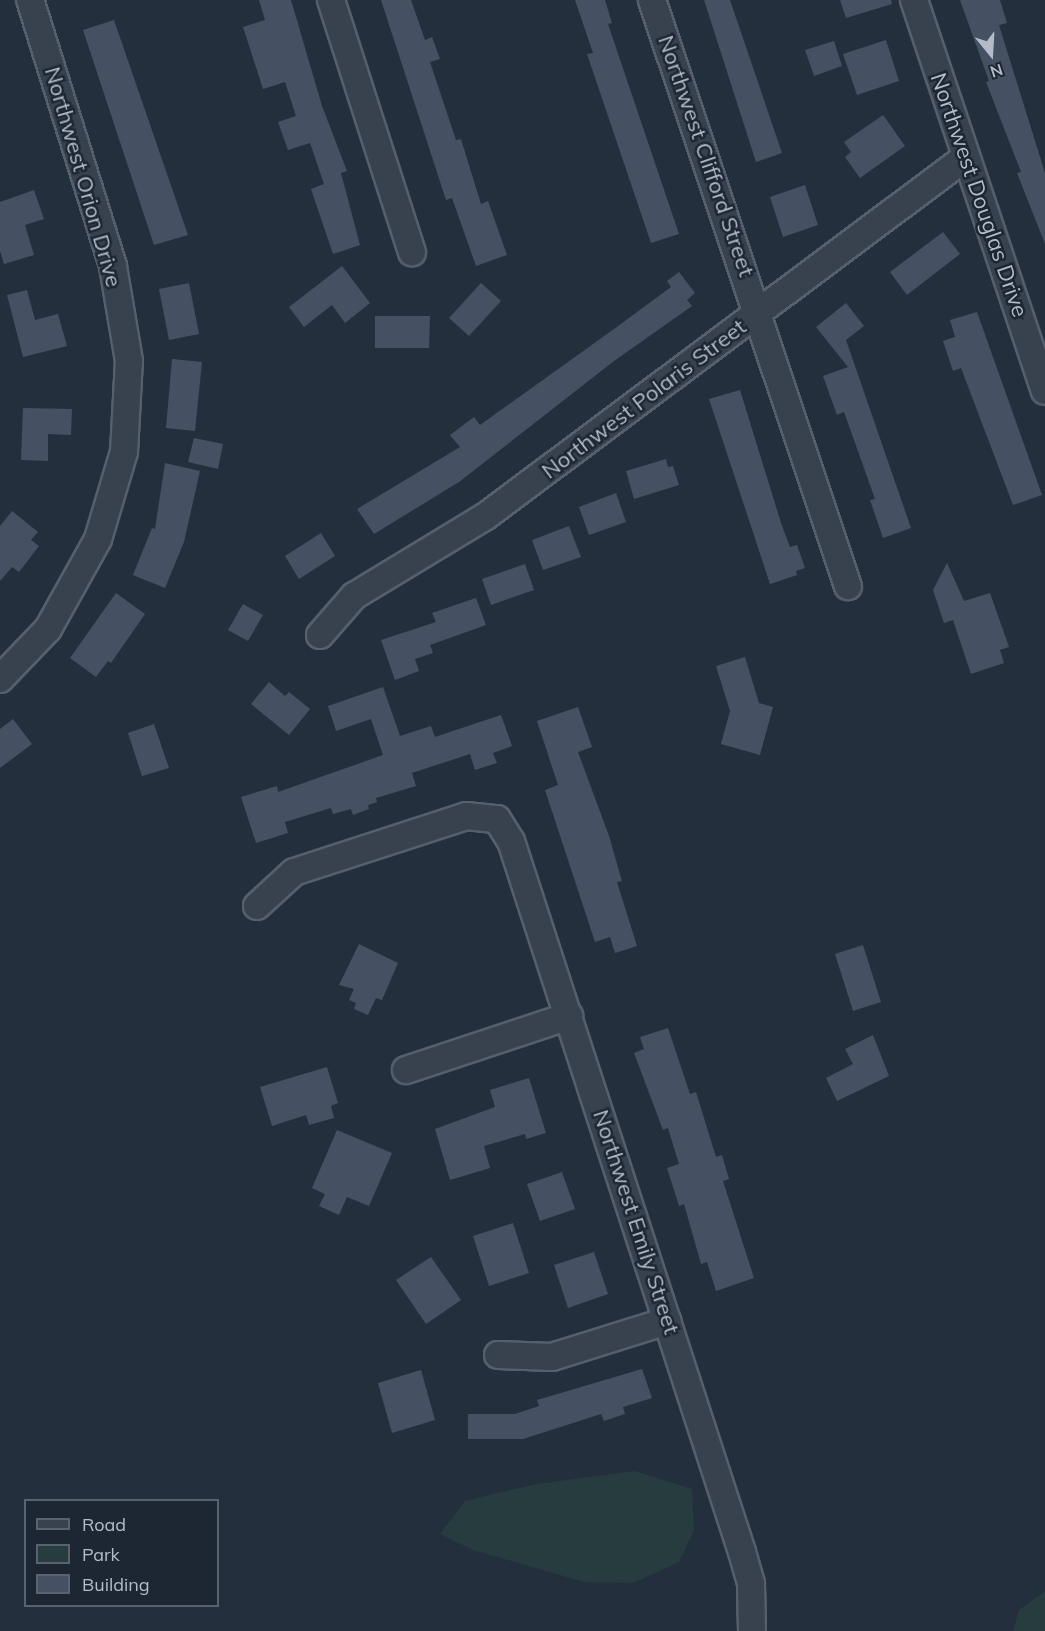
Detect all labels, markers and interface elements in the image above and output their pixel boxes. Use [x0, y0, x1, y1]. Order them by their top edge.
north arrow [961, 24, 1021, 84]
street label: Northwest Clifford Street [652, 32, 760, 280]
street label: Northwest Orion Drive [39, 64, 127, 290]
street label: Northwest Douglas Drive [925, 69, 1033, 321]
street label: Northwest Polaris Street [537, 314, 751, 484]
street label: Northwest Emily Street [587, 1107, 685, 1337]
legend [24, 1499, 219, 1607]
text: Road [82, 1513, 126, 1536]
text: Park [82, 1543, 120, 1566]
text: Building [82, 1573, 150, 1596]

